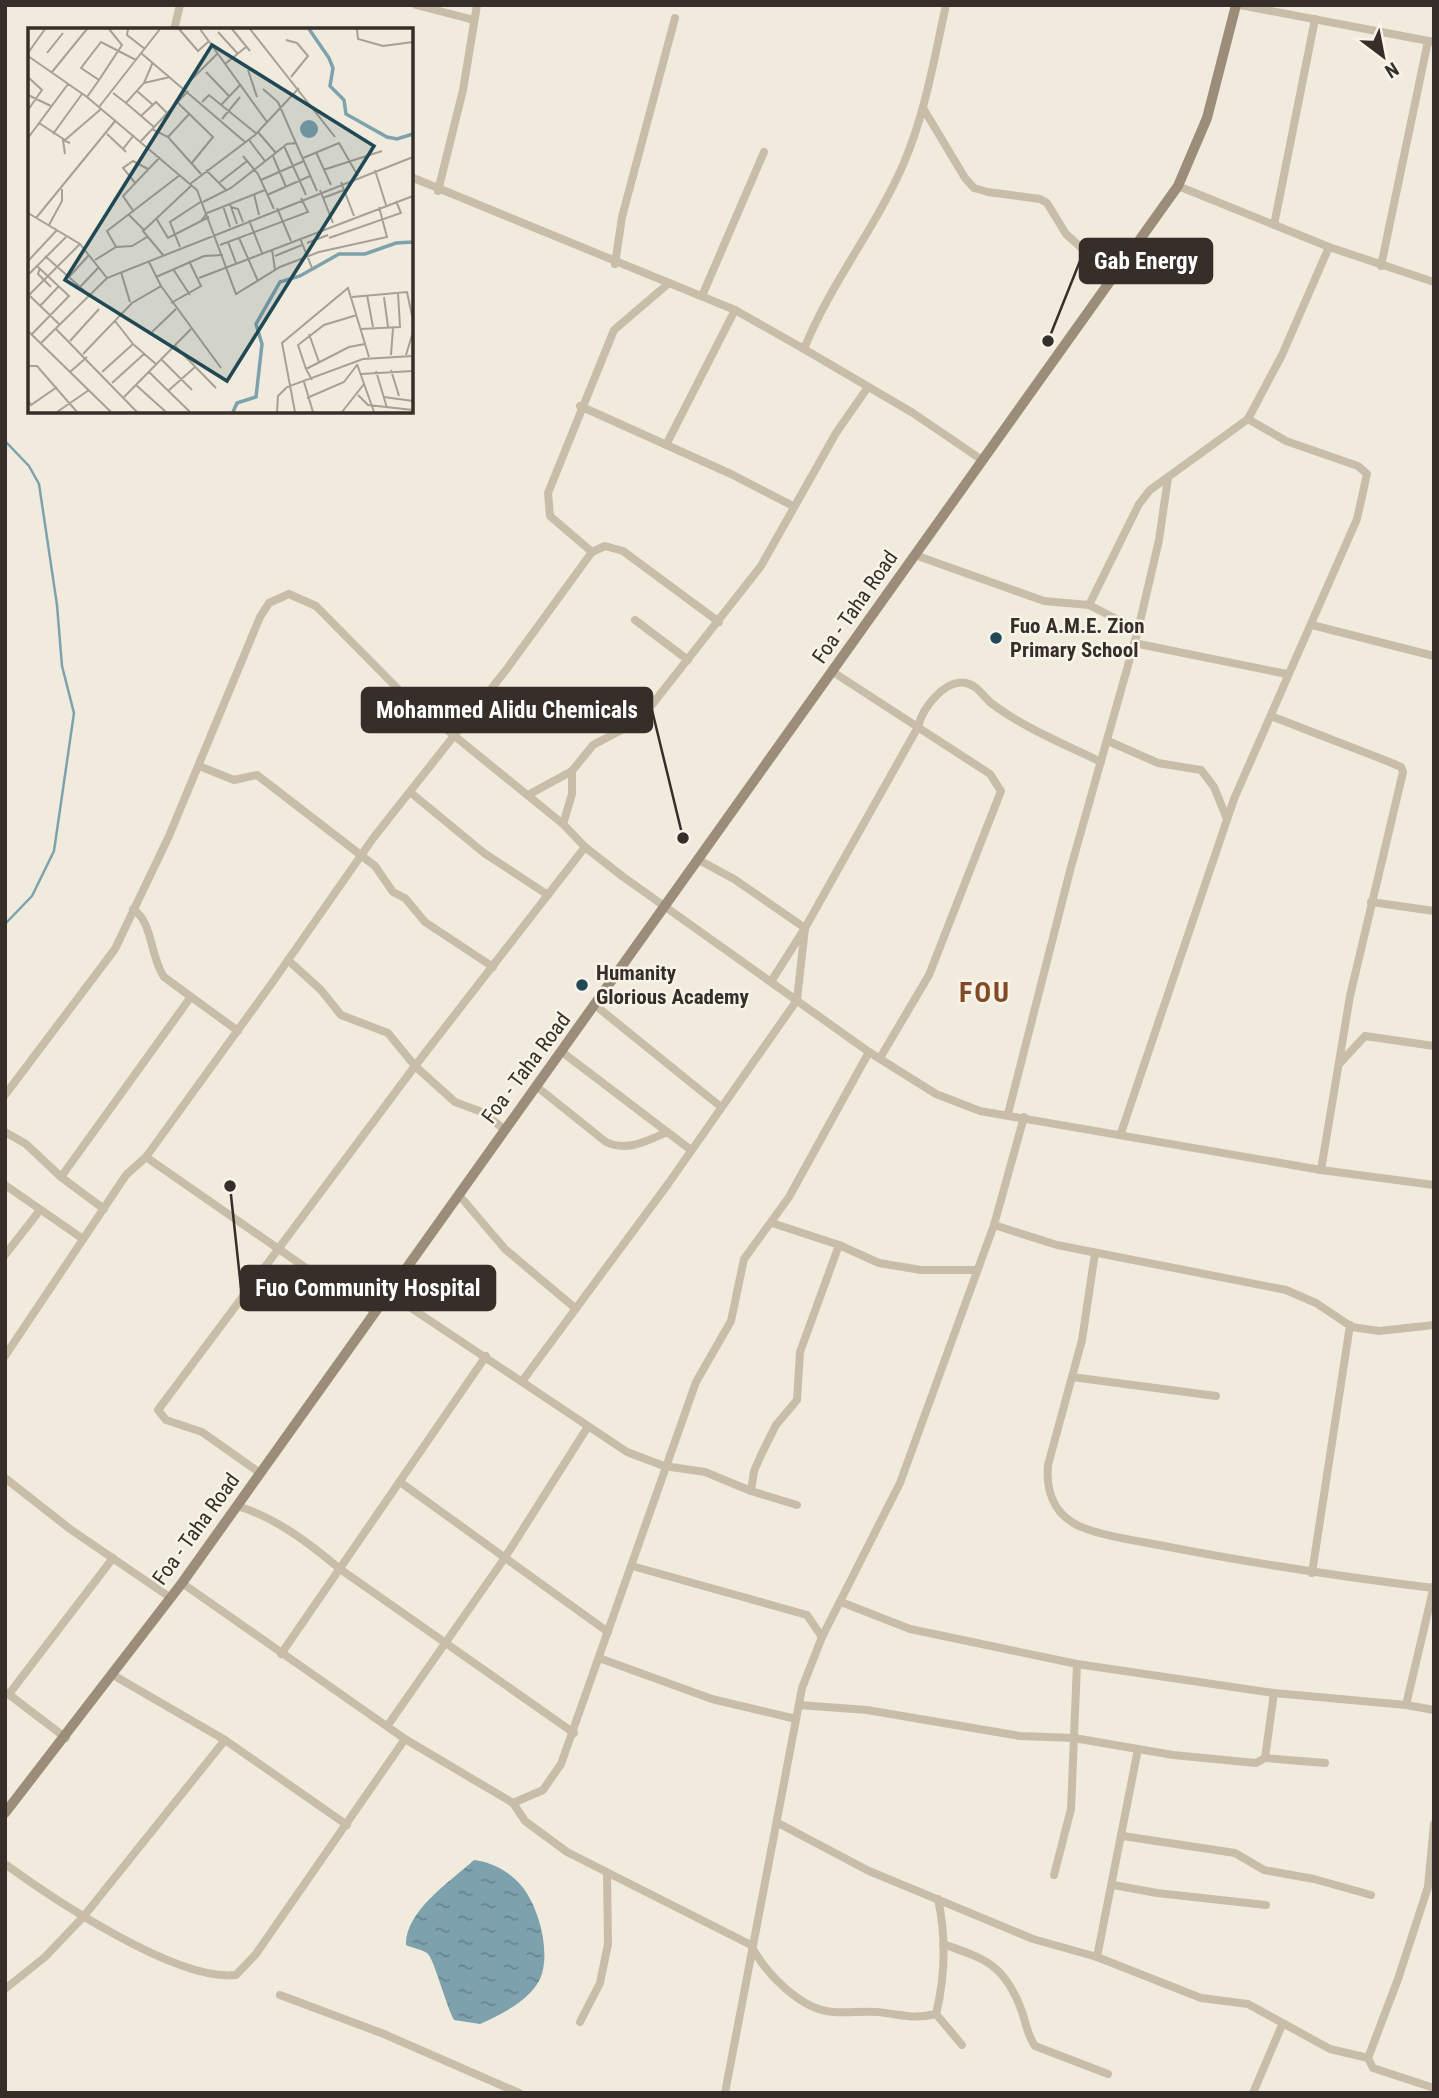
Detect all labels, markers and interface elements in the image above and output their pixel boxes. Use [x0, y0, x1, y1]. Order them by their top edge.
north arrow [1348, 21, 1418, 91]
inset map [28, 28, 413, 413]
text: N [1381, 57, 1403, 83]
callout: Gab Energy [1080, 239, 1212, 283]
text: Gab Energy [1094, 248, 1199, 275]
street label: Foa - Taha Road [807, 546, 903, 668]
place label: Fuo A.M.E. Zion Primary School [1010, 614, 1145, 662]
marker: Fuo A.M.E. Zion Primary School [988, 630, 1004, 646]
callout: Mohammed Alidu Chemicals [362, 688, 652, 732]
text: Mohammed Alidu Chemicals [376, 697, 638, 724]
place label: Humanity Glorious Academy [596, 961, 750, 1009]
district label: FOU [959, 976, 1011, 1009]
marker: Humanity Glorious Academy [574, 977, 590, 993]
street label: Foa - Taha Road [477, 1008, 575, 1128]
callout: Fuo Community Hospital [241, 1266, 495, 1310]
text: Fuo Community Hospital [255, 1275, 481, 1302]
street label: Foa - Taha Road [148, 1469, 244, 1589]

